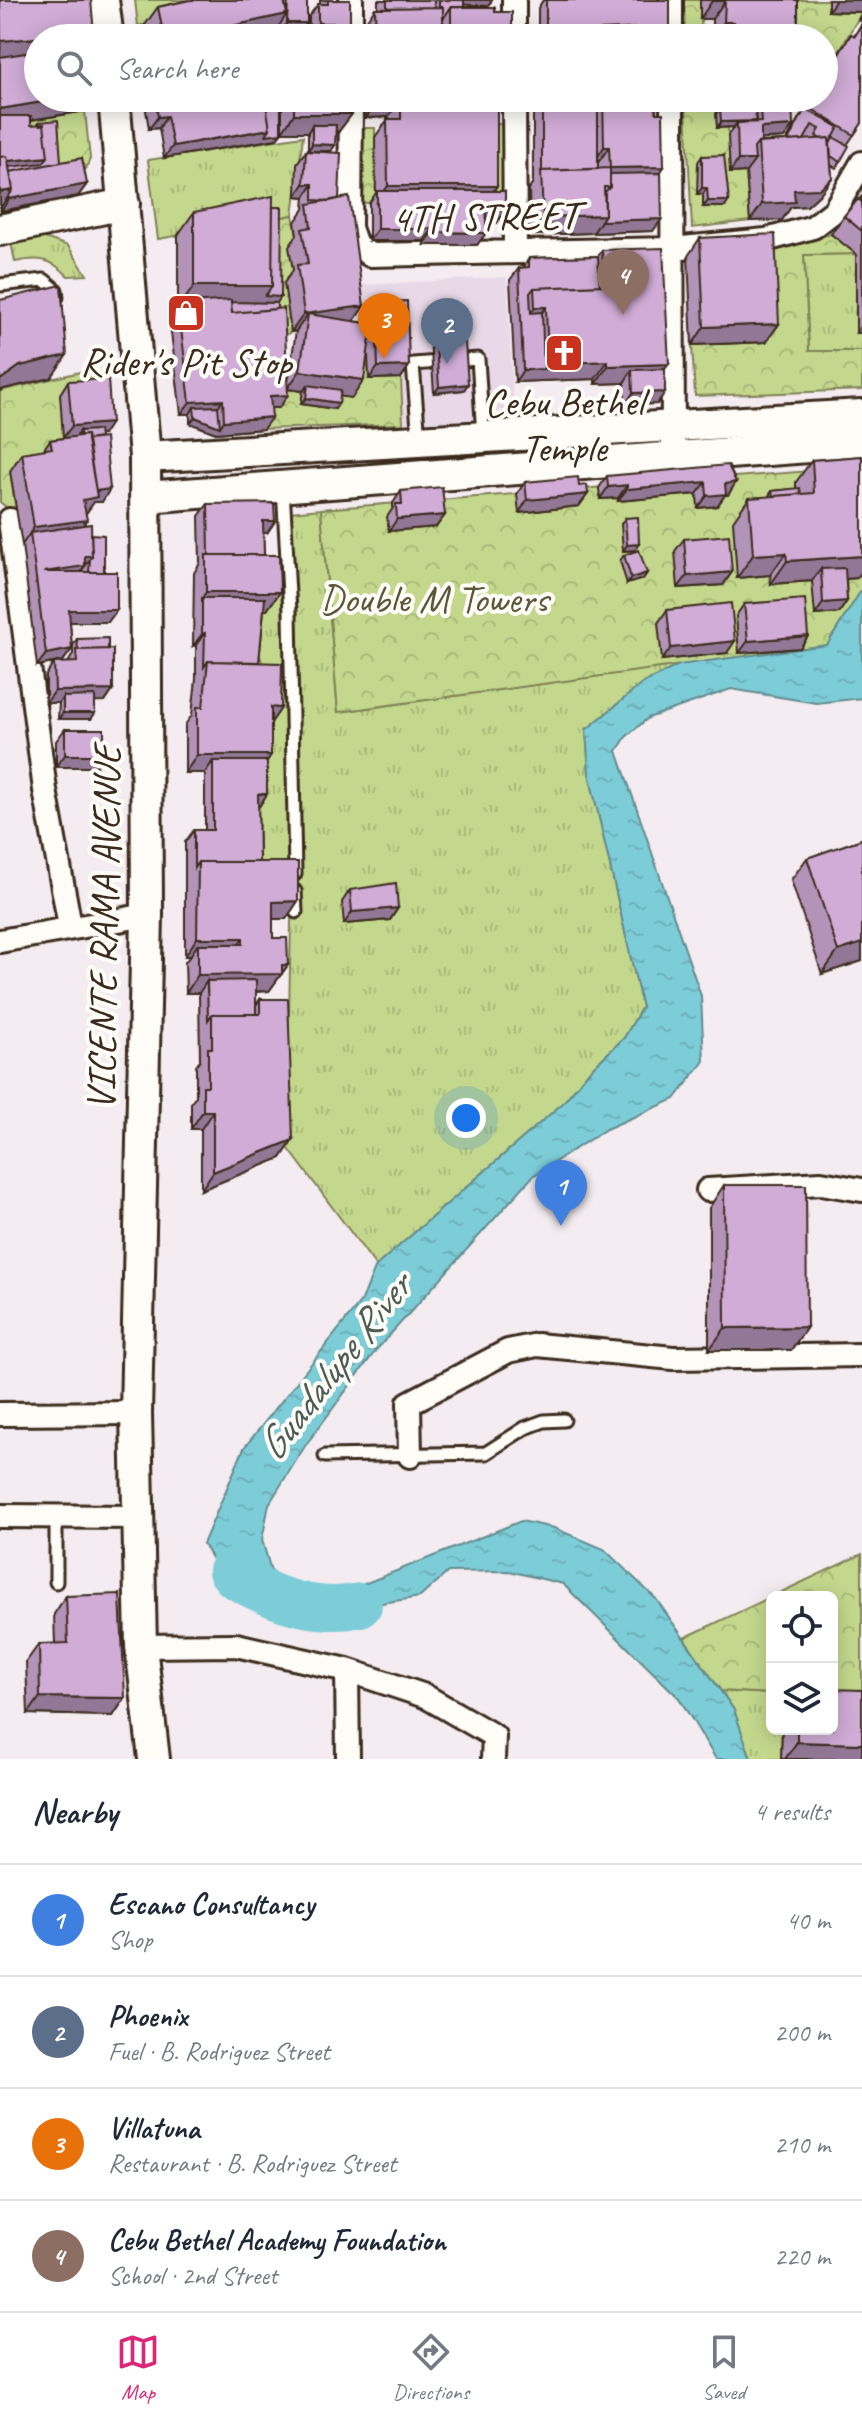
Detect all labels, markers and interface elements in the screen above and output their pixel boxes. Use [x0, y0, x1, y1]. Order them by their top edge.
search box [24, 24, 838, 112]
icon: search [52, 46, 96, 90]
text: Search here [116, 49, 238, 87]
street label: 4TH STREET [391, 190, 589, 244]
pin: 4 [597, 249, 649, 315]
shop icon: Rider's Pit Stop [165, 292, 207, 334]
pin: 3 [358, 293, 410, 359]
pin: 2 [421, 298, 473, 364]
church icon: Cebu Bethel Temple [543, 332, 585, 374]
place label: Rider's Pit Stop [80, 337, 294, 387]
place label: Cebu Bethel Temple [485, 377, 651, 473]
park label: Double M Towers [320, 574, 552, 624]
street label: VICENTE RAMA AVENUE [76, 740, 132, 1111]
your location [446, 1098, 486, 1138]
pin: 1 [535, 1160, 587, 1226]
water label: Guadalupe River [245, 1259, 427, 1471]
map controls [766, 1591, 838, 1735]
button: locate [766, 1591, 838, 1663]
button: layers [766, 1663, 838, 1735]
text: Nearby [32, 1790, 118, 1833]
text: 4 results [754, 1795, 830, 1828]
text: Escano Consultancy [108, 1885, 314, 1923]
text: 1 [52, 1904, 64, 1937]
text: 40 m [786, 1904, 830, 1937]
text: Shop [108, 1923, 152, 1956]
text: Phoenix [108, 1997, 187, 2035]
text: 2 [52, 2016, 64, 2049]
text: 200 m [774, 2016, 830, 2049]
text: Fuel · B. Rodriguez Street [108, 2035, 330, 2068]
text: Villatuna [108, 2109, 200, 2147]
text: 3 [52, 2128, 64, 2161]
text: 210 m [774, 2128, 830, 2161]
text: Restaurant · B. Rodriguez Street [108, 2147, 396, 2180]
text: Cebu Bethel Academy Foundation [108, 2221, 446, 2259]
text: 4 [52, 2240, 64, 2273]
text: 220 m [774, 2240, 830, 2273]
text: School · 2nd Street [108, 2259, 277, 2292]
tab: Map [116, 2330, 160, 2406]
tab: Directions [393, 2330, 469, 2406]
tab: Saved [702, 2330, 746, 2406]

